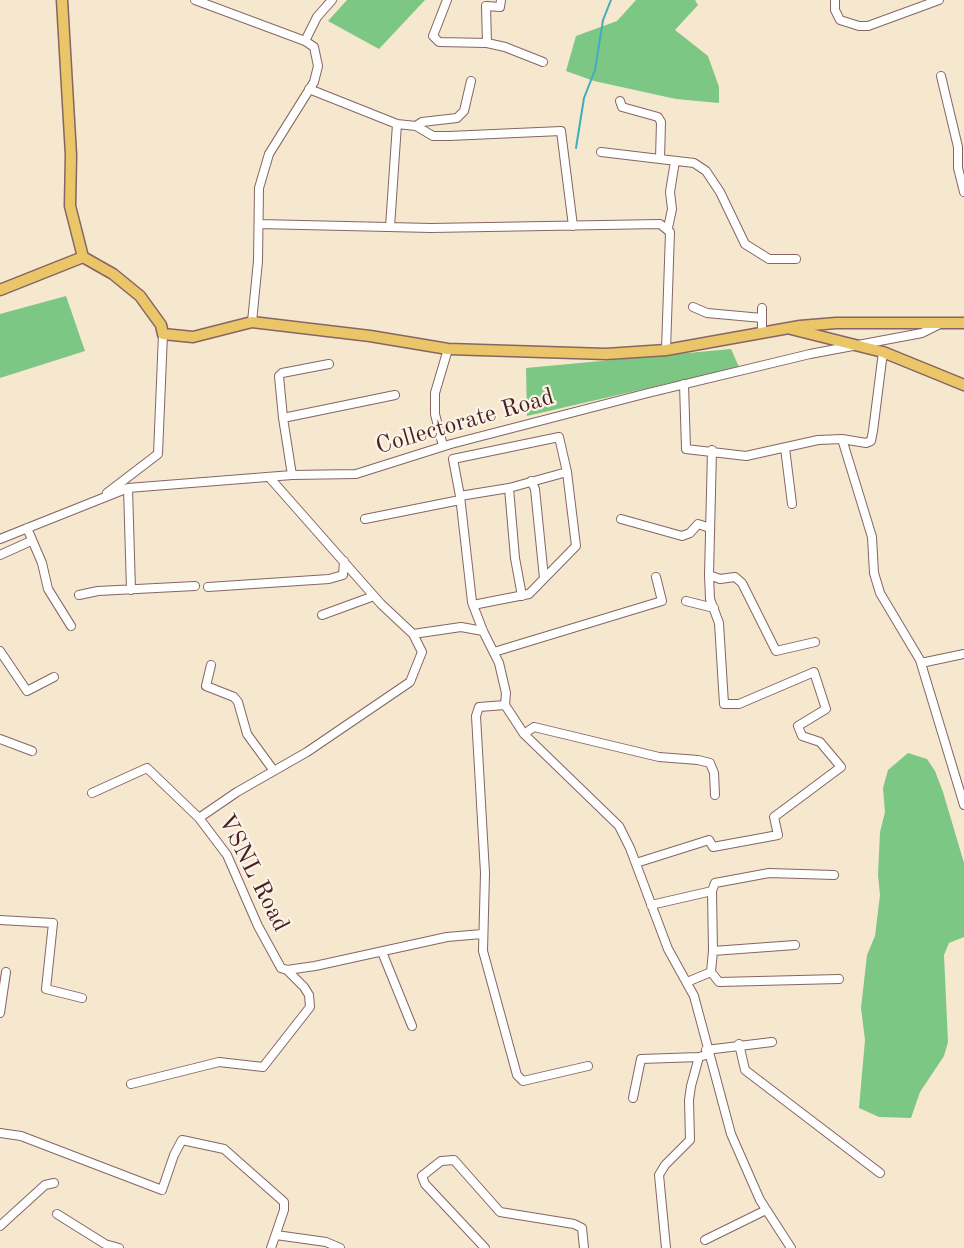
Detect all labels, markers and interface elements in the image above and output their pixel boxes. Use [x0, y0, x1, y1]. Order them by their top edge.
street label: Collectorate Road [373, 383, 557, 461]
street label: VSNL Road [211, 809, 295, 937]

